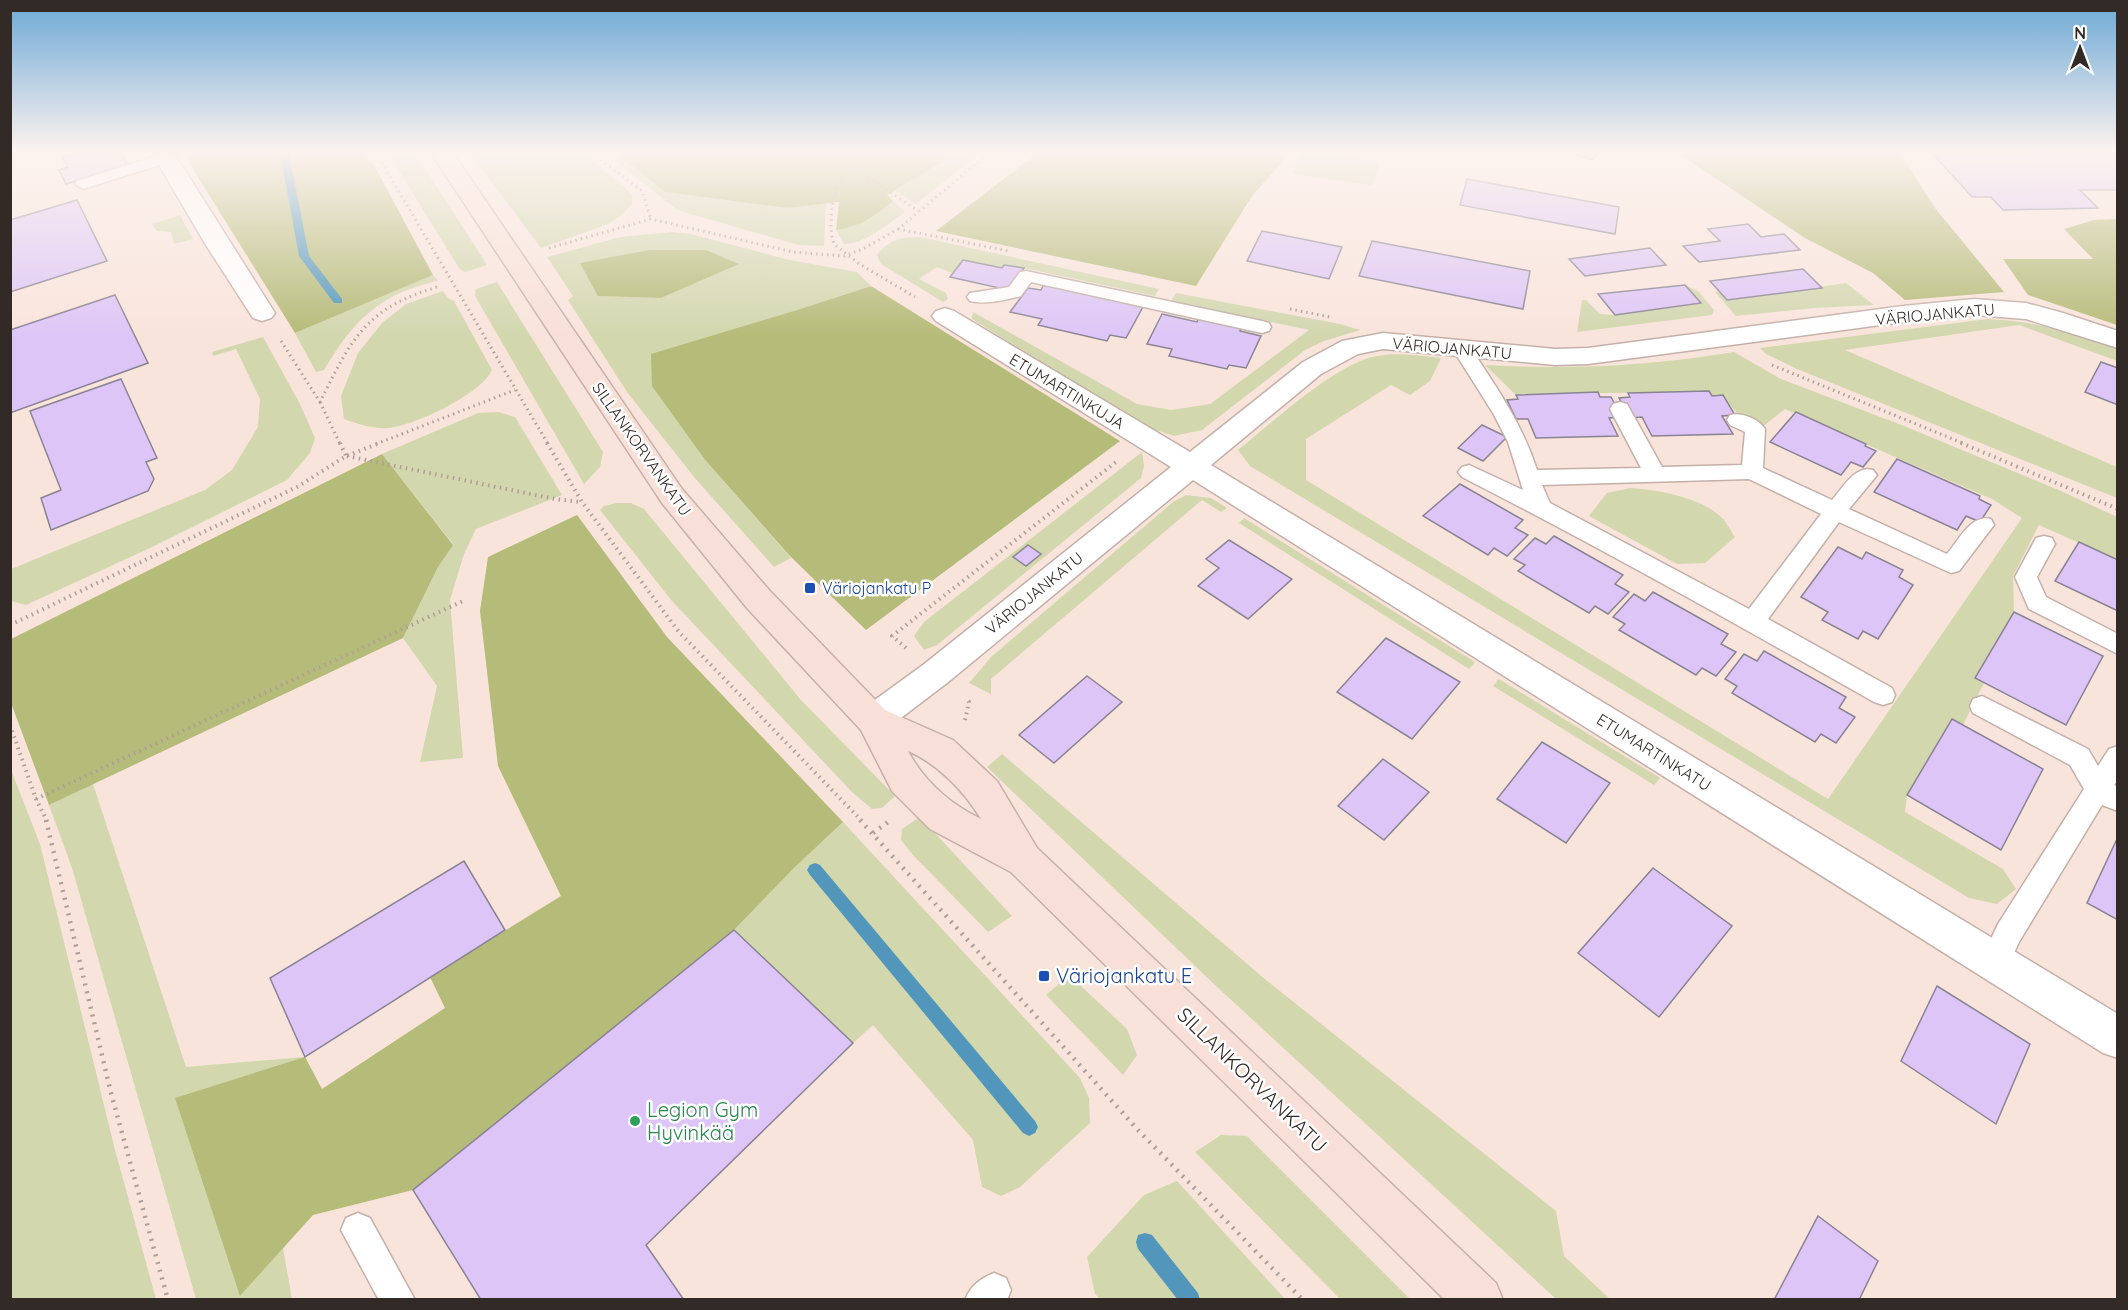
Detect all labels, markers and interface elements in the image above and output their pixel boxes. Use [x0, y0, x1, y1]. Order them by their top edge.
north arrow [2050, 18, 2110, 78]
text: N [2074, 23, 2086, 43]
street label: VÄRIOJANKATU [1874, 299, 1996, 329]
street label: VÄRIOJANKATU [1391, 333, 1513, 363]
street label: ETUMARTINKUJA [1006, 349, 1128, 433]
street label: SILLANKORVANKATU [588, 378, 696, 520]
street label: VÄRIOJANKATU [981, 547, 1087, 639]
place label: Väriojankatu P [822, 578, 931, 598]
marker: Väriojankatu P [803, 581, 817, 595]
street label: ETUMARTINKATU [1593, 709, 1715, 795]
place label: Väriojankatu E [1056, 963, 1192, 988]
marker: Väriojankatu E [1037, 969, 1051, 983]
street label: SILLANKORVANKATU [1172, 1002, 1332, 1157]
place label: Legion Gym Hyvinkää [647, 1097, 758, 1145]
marker: Legion Gym Hyvinkää [628, 1114, 642, 1128]

